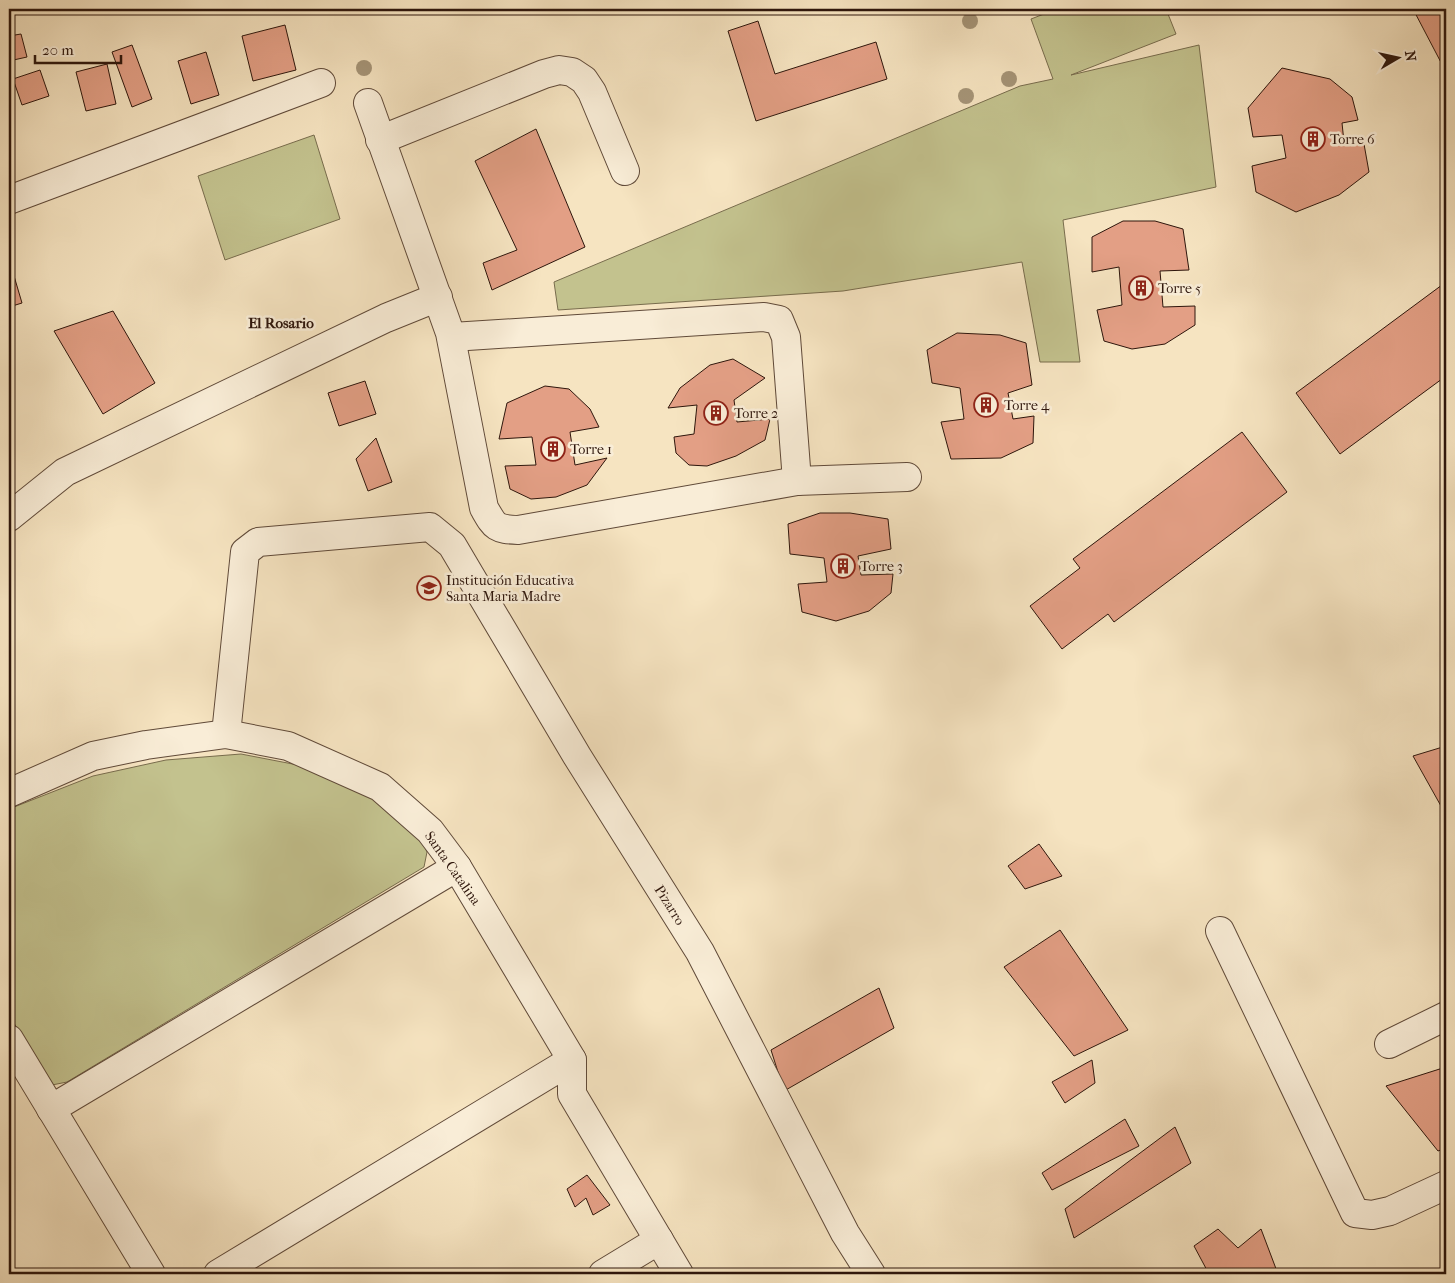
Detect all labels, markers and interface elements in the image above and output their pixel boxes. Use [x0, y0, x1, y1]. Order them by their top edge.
scale bar [35, 32, 121, 64]
north arrow [1372, 32, 1422, 82]
text: 20 m [42, 41, 74, 59]
text: N [1401, 49, 1420, 63]
building icon: Torre 6 [1300, 126, 1326, 152]
place label: Torre 6 [1330, 131, 1375, 148]
building icon: Torre 5 [1128, 275, 1154, 301]
place label: Torre 5 [1158, 280, 1201, 297]
district label: El Rosario [248, 314, 314, 332]
building icon: Torre 4 [973, 392, 999, 418]
place label: Torre 4 [1004, 397, 1050, 414]
building icon: Torre 2 [703, 400, 729, 426]
place label: Torre 2 [734, 405, 778, 422]
building icon: Torre 1 [540, 436, 566, 462]
place label: Torre 1 [570, 441, 612, 458]
building icon: Torre 3 [830, 553, 856, 579]
place label: Torre 3 [860, 558, 903, 575]
place label: Institución Educativa Santa Maria Madre [446, 572, 574, 605]
school or university icon: Institución Educativa Santa Maria Madre [416, 575, 442, 601]
street label: Santa Catalina [421, 828, 485, 909]
street label: Pizarro [651, 882, 688, 928]

